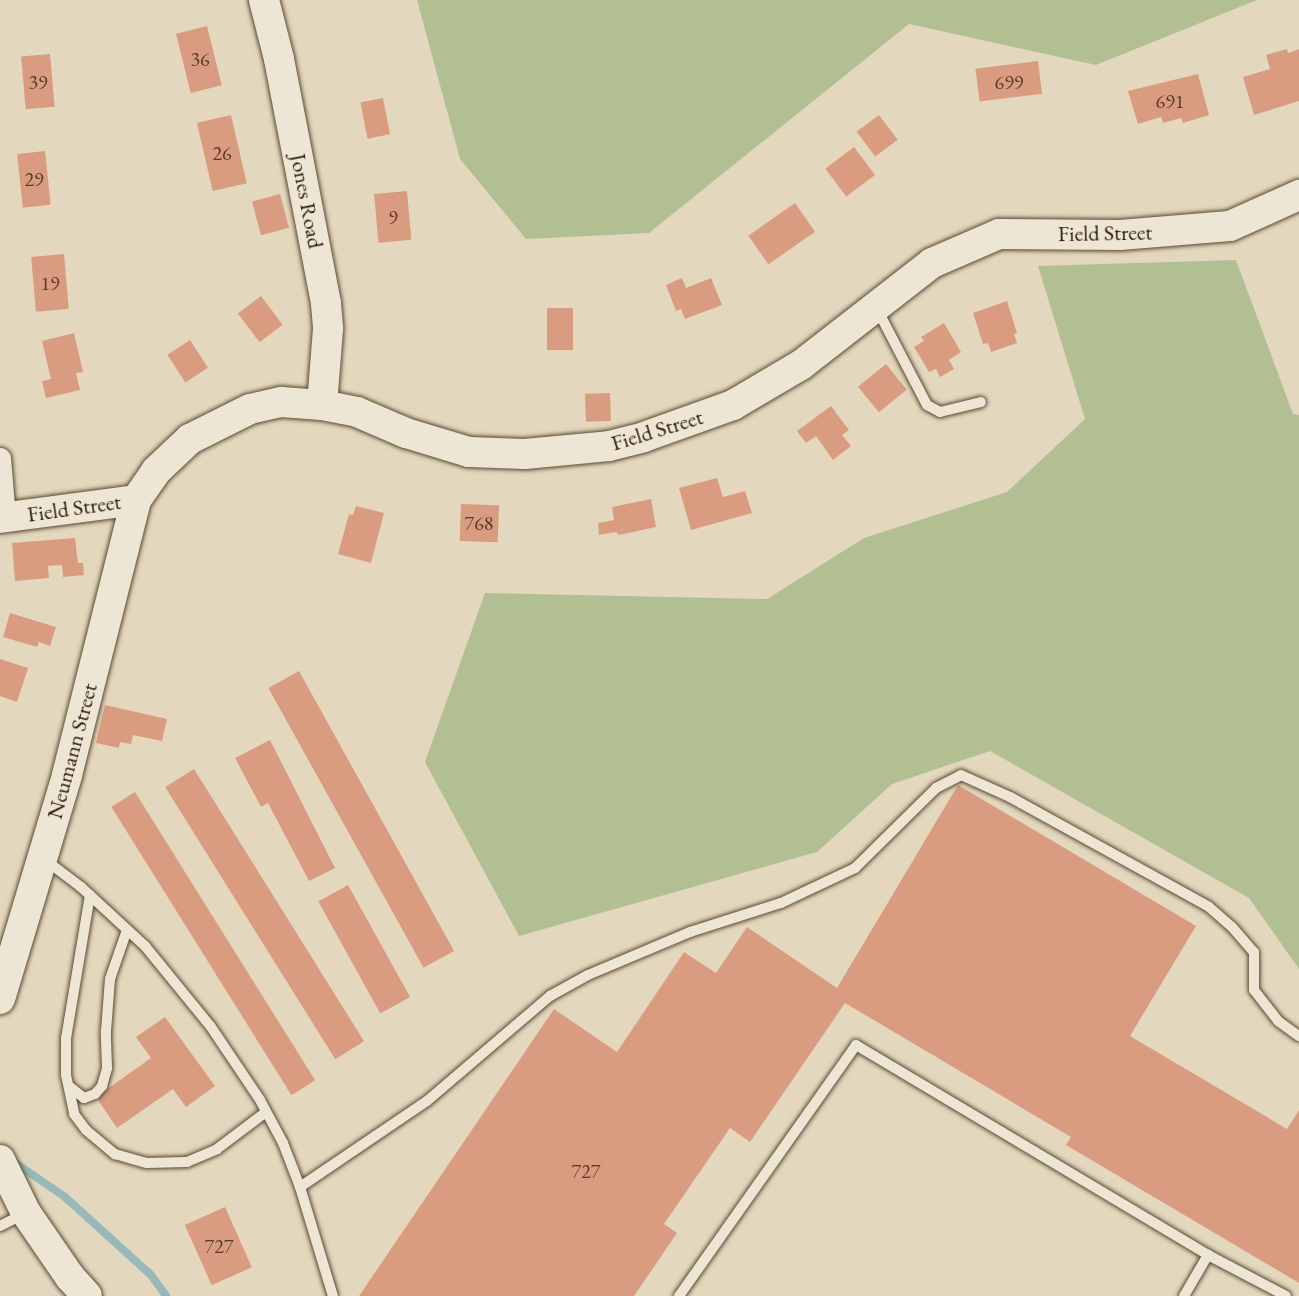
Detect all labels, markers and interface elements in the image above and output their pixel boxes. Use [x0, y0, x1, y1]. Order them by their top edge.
house number: 36 [190, 47, 210, 71]
house number: 39 [28, 70, 48, 94]
house number: 699 [995, 70, 1023, 94]
house number: 691 [1156, 89, 1184, 113]
house number: 26 [212, 141, 232, 165]
street label: Jones Road [285, 151, 329, 251]
house number: 29 [24, 167, 44, 191]
house number: 9 [388, 205, 398, 229]
street label: Field Street [1058, 219, 1152, 247]
house number: 19 [40, 271, 60, 295]
street label: Field Street [608, 404, 706, 456]
street label: Field Street [25, 488, 123, 528]
house number: 768 [465, 511, 493, 535]
street label: Neumann Street [41, 680, 103, 822]
house number: 727 [572, 1159, 600, 1183]
house number: 727 [205, 1234, 233, 1258]

